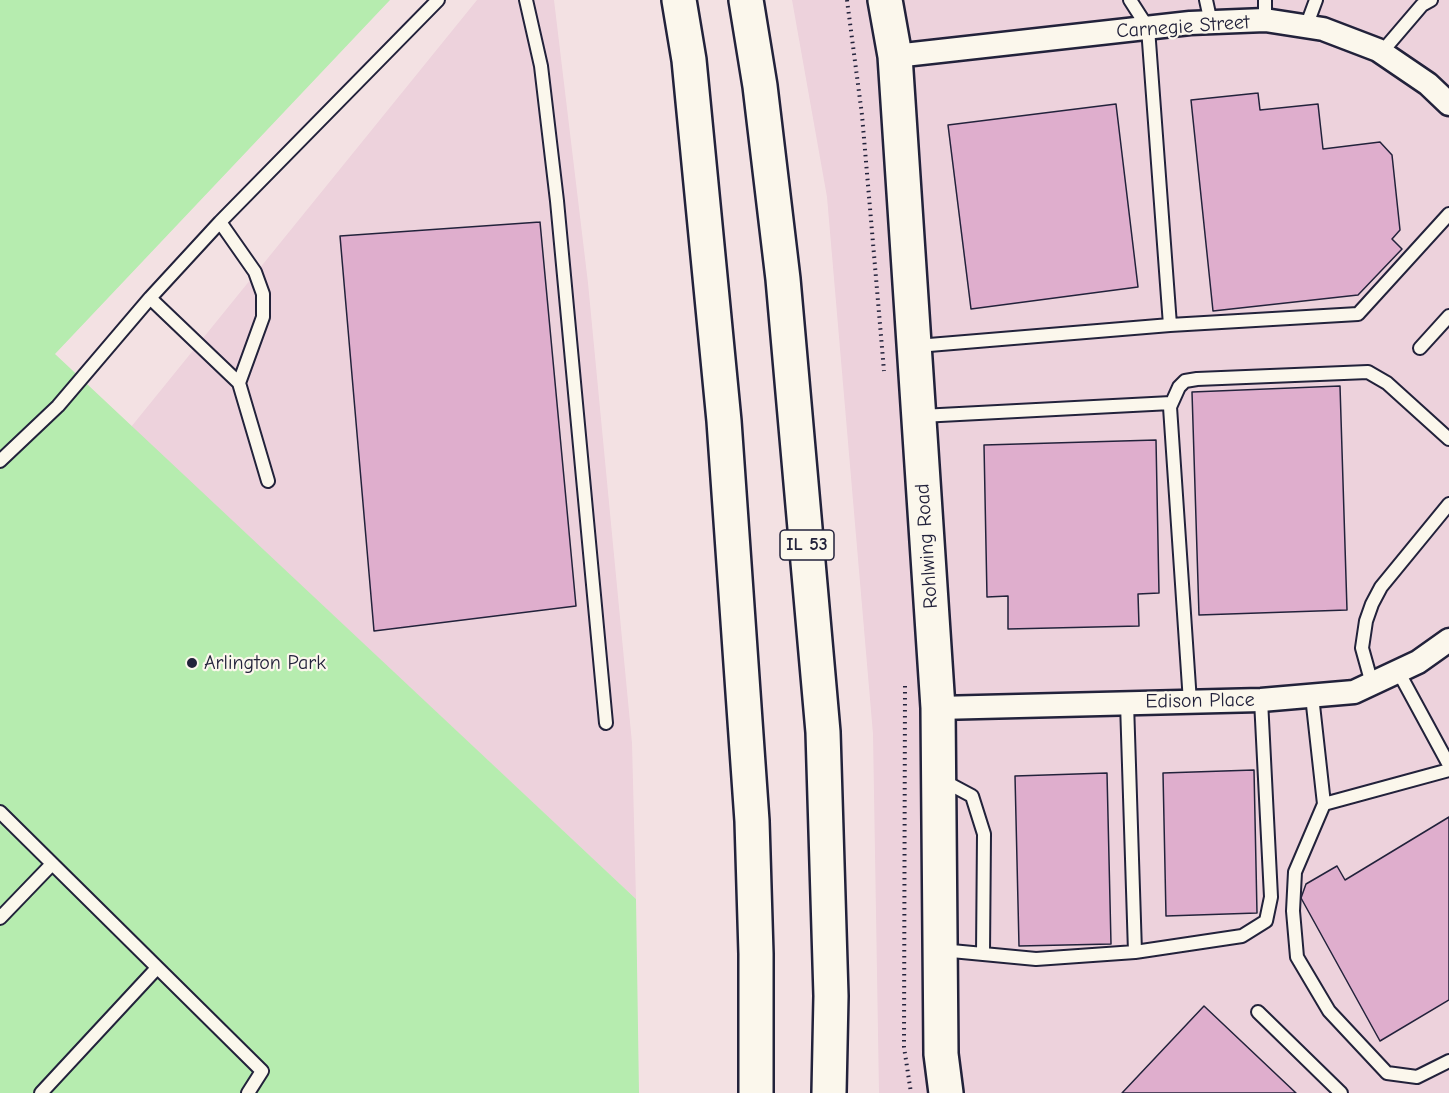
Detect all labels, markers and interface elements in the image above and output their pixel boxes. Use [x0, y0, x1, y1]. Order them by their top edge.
street label: Carnegie Street [1116, 10, 1250, 44]
street label: Rohlwing Road [911, 483, 943, 609]
road number: IL 53 [780, 530, 834, 560]
place label: Arlington Park [204, 651, 326, 675]
marker: Arlington Park [185, 656, 199, 670]
street label: Edison Place [1145, 688, 1255, 714]

